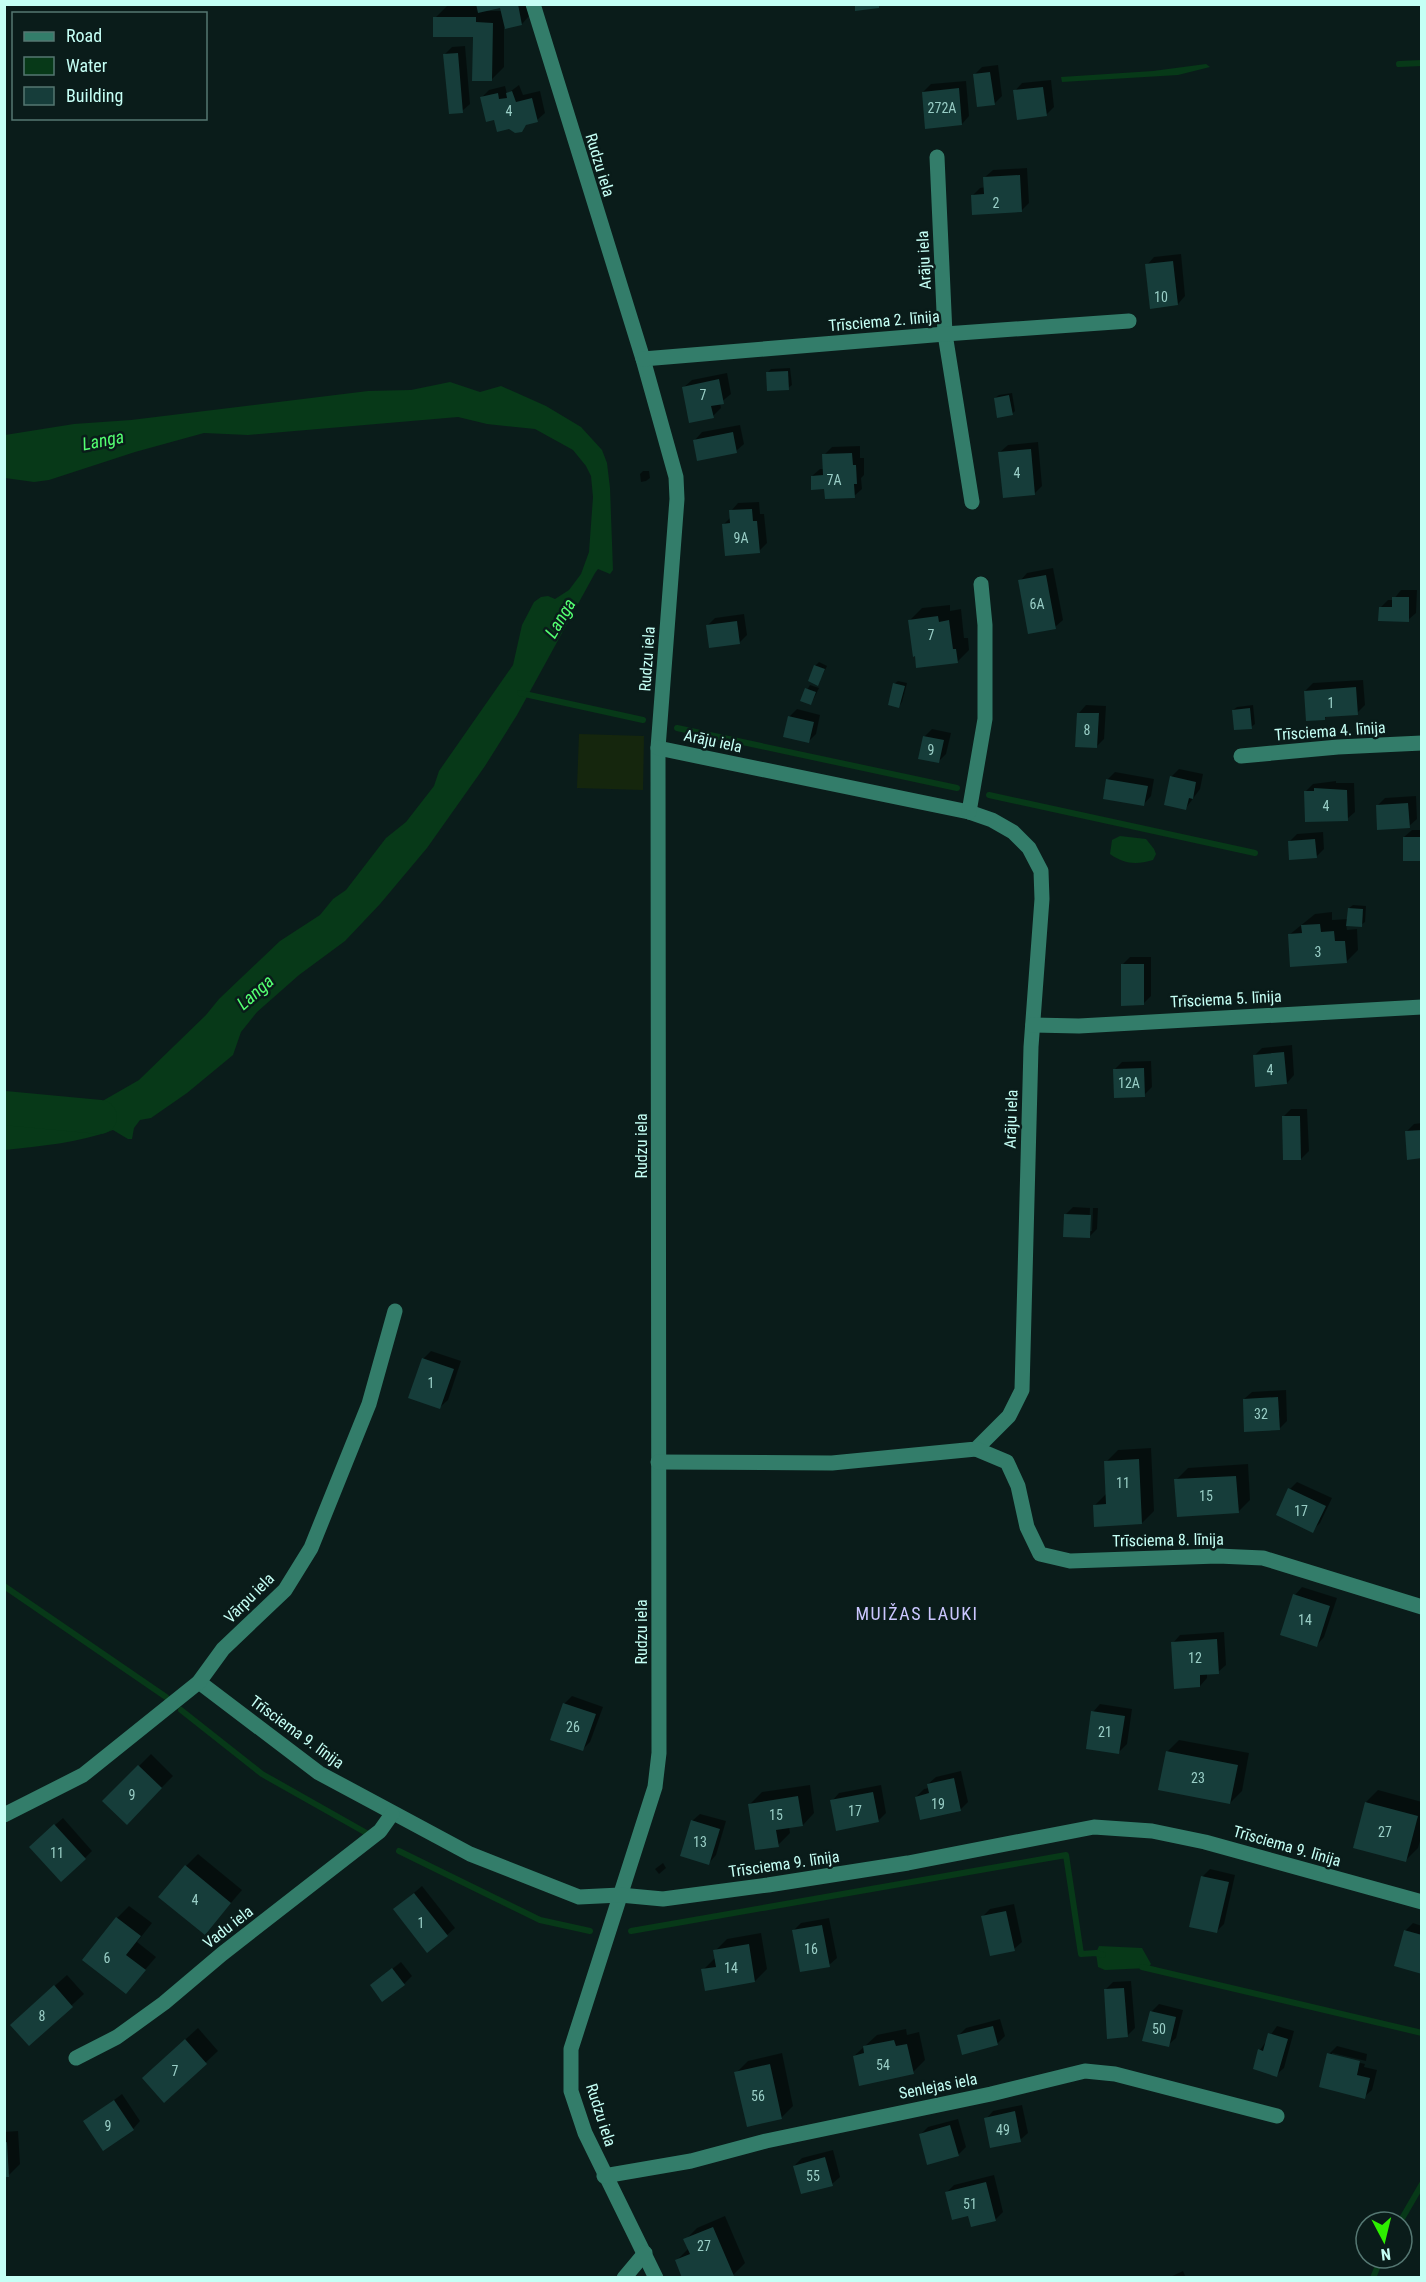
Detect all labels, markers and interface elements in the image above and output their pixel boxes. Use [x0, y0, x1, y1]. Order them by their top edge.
legend [12, 12, 207, 120]
text: Road [66, 25, 102, 46]
text: Water [66, 55, 108, 76]
text: Building [66, 85, 123, 106]
house number: 272A [928, 100, 956, 116]
house number: 4 [506, 103, 513, 119]
street label: Rudzu iela [581, 131, 619, 199]
house number: 2 [993, 195, 1000, 211]
street label: Arāju iela [913, 230, 935, 290]
house number: 10 [1154, 289, 1168, 305]
street label: Trīsciema 2. līnija [828, 307, 940, 335]
house number: 7 [700, 387, 707, 403]
water label: Langa [80, 426, 126, 454]
house number: 4 [1014, 465, 1021, 481]
house number: 7A [827, 472, 841, 488]
house number: 9A [734, 530, 748, 546]
water label: Langa [540, 595, 580, 641]
house number: 6A [1030, 596, 1044, 612]
street label: Rudzu iela [635, 626, 659, 692]
house number: 7 [928, 627, 935, 643]
house number: 1 [1328, 695, 1334, 711]
street label: Trīsciema 4. līnija [1274, 718, 1386, 744]
house number: 8 [1084, 722, 1091, 738]
street label: Arāju iela [682, 726, 744, 756]
house number: 9 [928, 742, 934, 758]
house number: 4 [1323, 798, 1330, 814]
house number: 3 [1315, 944, 1321, 960]
water label: Langa [232, 970, 278, 1014]
street label: Trīsciema 5. līnija [1170, 987, 1282, 1011]
house number: 4 [1267, 1062, 1274, 1078]
house number: 12A [1118, 1075, 1140, 1091]
street label: Arāju iela [1000, 1089, 1022, 1149]
street label: Rudzu iela [632, 1113, 651, 1179]
house number: 1 [428, 1375, 434, 1391]
house number: 32 [1254, 1406, 1268, 1422]
house number: 11 [1116, 1475, 1130, 1491]
house number: 15 [1199, 1488, 1213, 1504]
house number: 17 [1294, 1503, 1308, 1519]
street label: Trīsciema 8. līnija [1112, 1530, 1224, 1550]
street label: Vārpu iela [220, 1569, 278, 1627]
street label: Rudzu iela [632, 1599, 651, 1665]
district label: MUIŽAS LAUKI [856, 1603, 978, 1624]
house number: 14 [1298, 1612, 1312, 1628]
house number: 12 [1188, 1650, 1202, 1666]
street label: Trīsciema 9. līnija [246, 1692, 348, 1772]
house number: 26 [566, 1719, 580, 1735]
house number: 21 [1098, 1724, 1112, 1740]
house number: 23 [1191, 1770, 1205, 1786]
house number: 9 [129, 1787, 135, 1803]
house number: 19 [931, 1796, 945, 1812]
house number: 17 [848, 1803, 862, 1819]
house number: 15 [769, 1807, 783, 1823]
street label: Trīsciema 9. līnija [1231, 1821, 1343, 1871]
house number: 27 [1378, 1824, 1392, 1840]
house number: 13 [693, 1834, 707, 1850]
house number: 11 [50, 1845, 64, 1861]
street label: Trīsciema 9. līnija [727, 1847, 841, 1881]
house number: 4 [192, 1892, 199, 1908]
street label: Vadu iela [199, 1902, 257, 1952]
house number: 1 [418, 1915, 424, 1931]
house number: 16 [804, 1941, 818, 1957]
house number: 6 [104, 1950, 111, 1966]
house number: 14 [724, 1960, 738, 1976]
house number: 8 [39, 2008, 46, 2024]
house number: 50 [1152, 2021, 1166, 2037]
house number: 54 [876, 2057, 890, 2073]
house number: 7 [172, 2063, 179, 2079]
street label: Senlejas iela [897, 2069, 979, 2103]
street label: Rudzu iela [582, 2081, 620, 2149]
house number: 56 [751, 2088, 765, 2104]
house number: 9 [105, 2118, 111, 2134]
house number: 49 [996, 2122, 1010, 2138]
house number: 55 [806, 2168, 820, 2184]
house number: 51 [963, 2196, 977, 2212]
north arrow [1354, 2210, 1414, 2270]
house number: 27 [697, 2238, 711, 2254]
text: N [1380, 2244, 1392, 2264]

